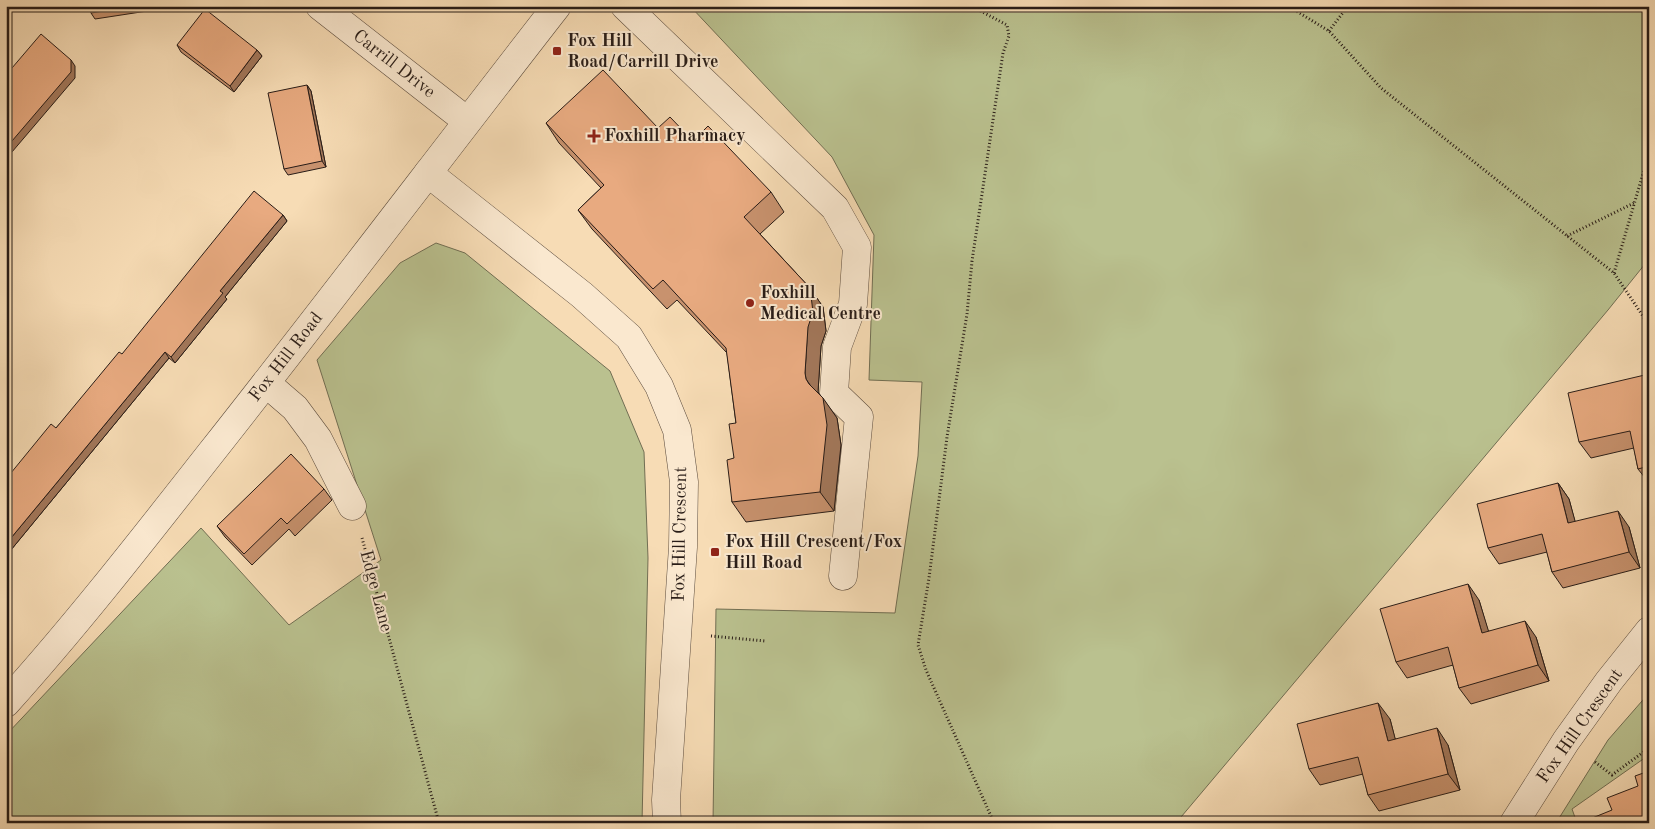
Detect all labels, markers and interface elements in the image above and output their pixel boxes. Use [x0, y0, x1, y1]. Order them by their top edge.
street label: Carrill Drive [350, 27, 438, 101]
place label: Fox Hill Road/Carrill Drive [567, 32, 719, 71]
marker: Fox Hill Road/Carrill Drive [551, 45, 563, 57]
place label: Foxhill Pharmacy [604, 127, 746, 145]
marker: Foxhill Pharmacy [588, 130, 600, 142]
place label: Foxhill Medical Centre [760, 284, 881, 323]
marker: Foxhill Medical Centre [744, 297, 756, 309]
street label: Fox Hill Road [246, 309, 326, 405]
street label: Fox Hill Crescent [670, 466, 690, 602]
place label: Fox Hill Crescent/Fox Hill Road [725, 533, 902, 572]
marker: Fox Hill Crescent/Fox Hill Road [709, 546, 721, 558]
street label: Edge Lane [356, 548, 396, 634]
street label: Fox Hill Crescent [1534, 665, 1626, 787]

